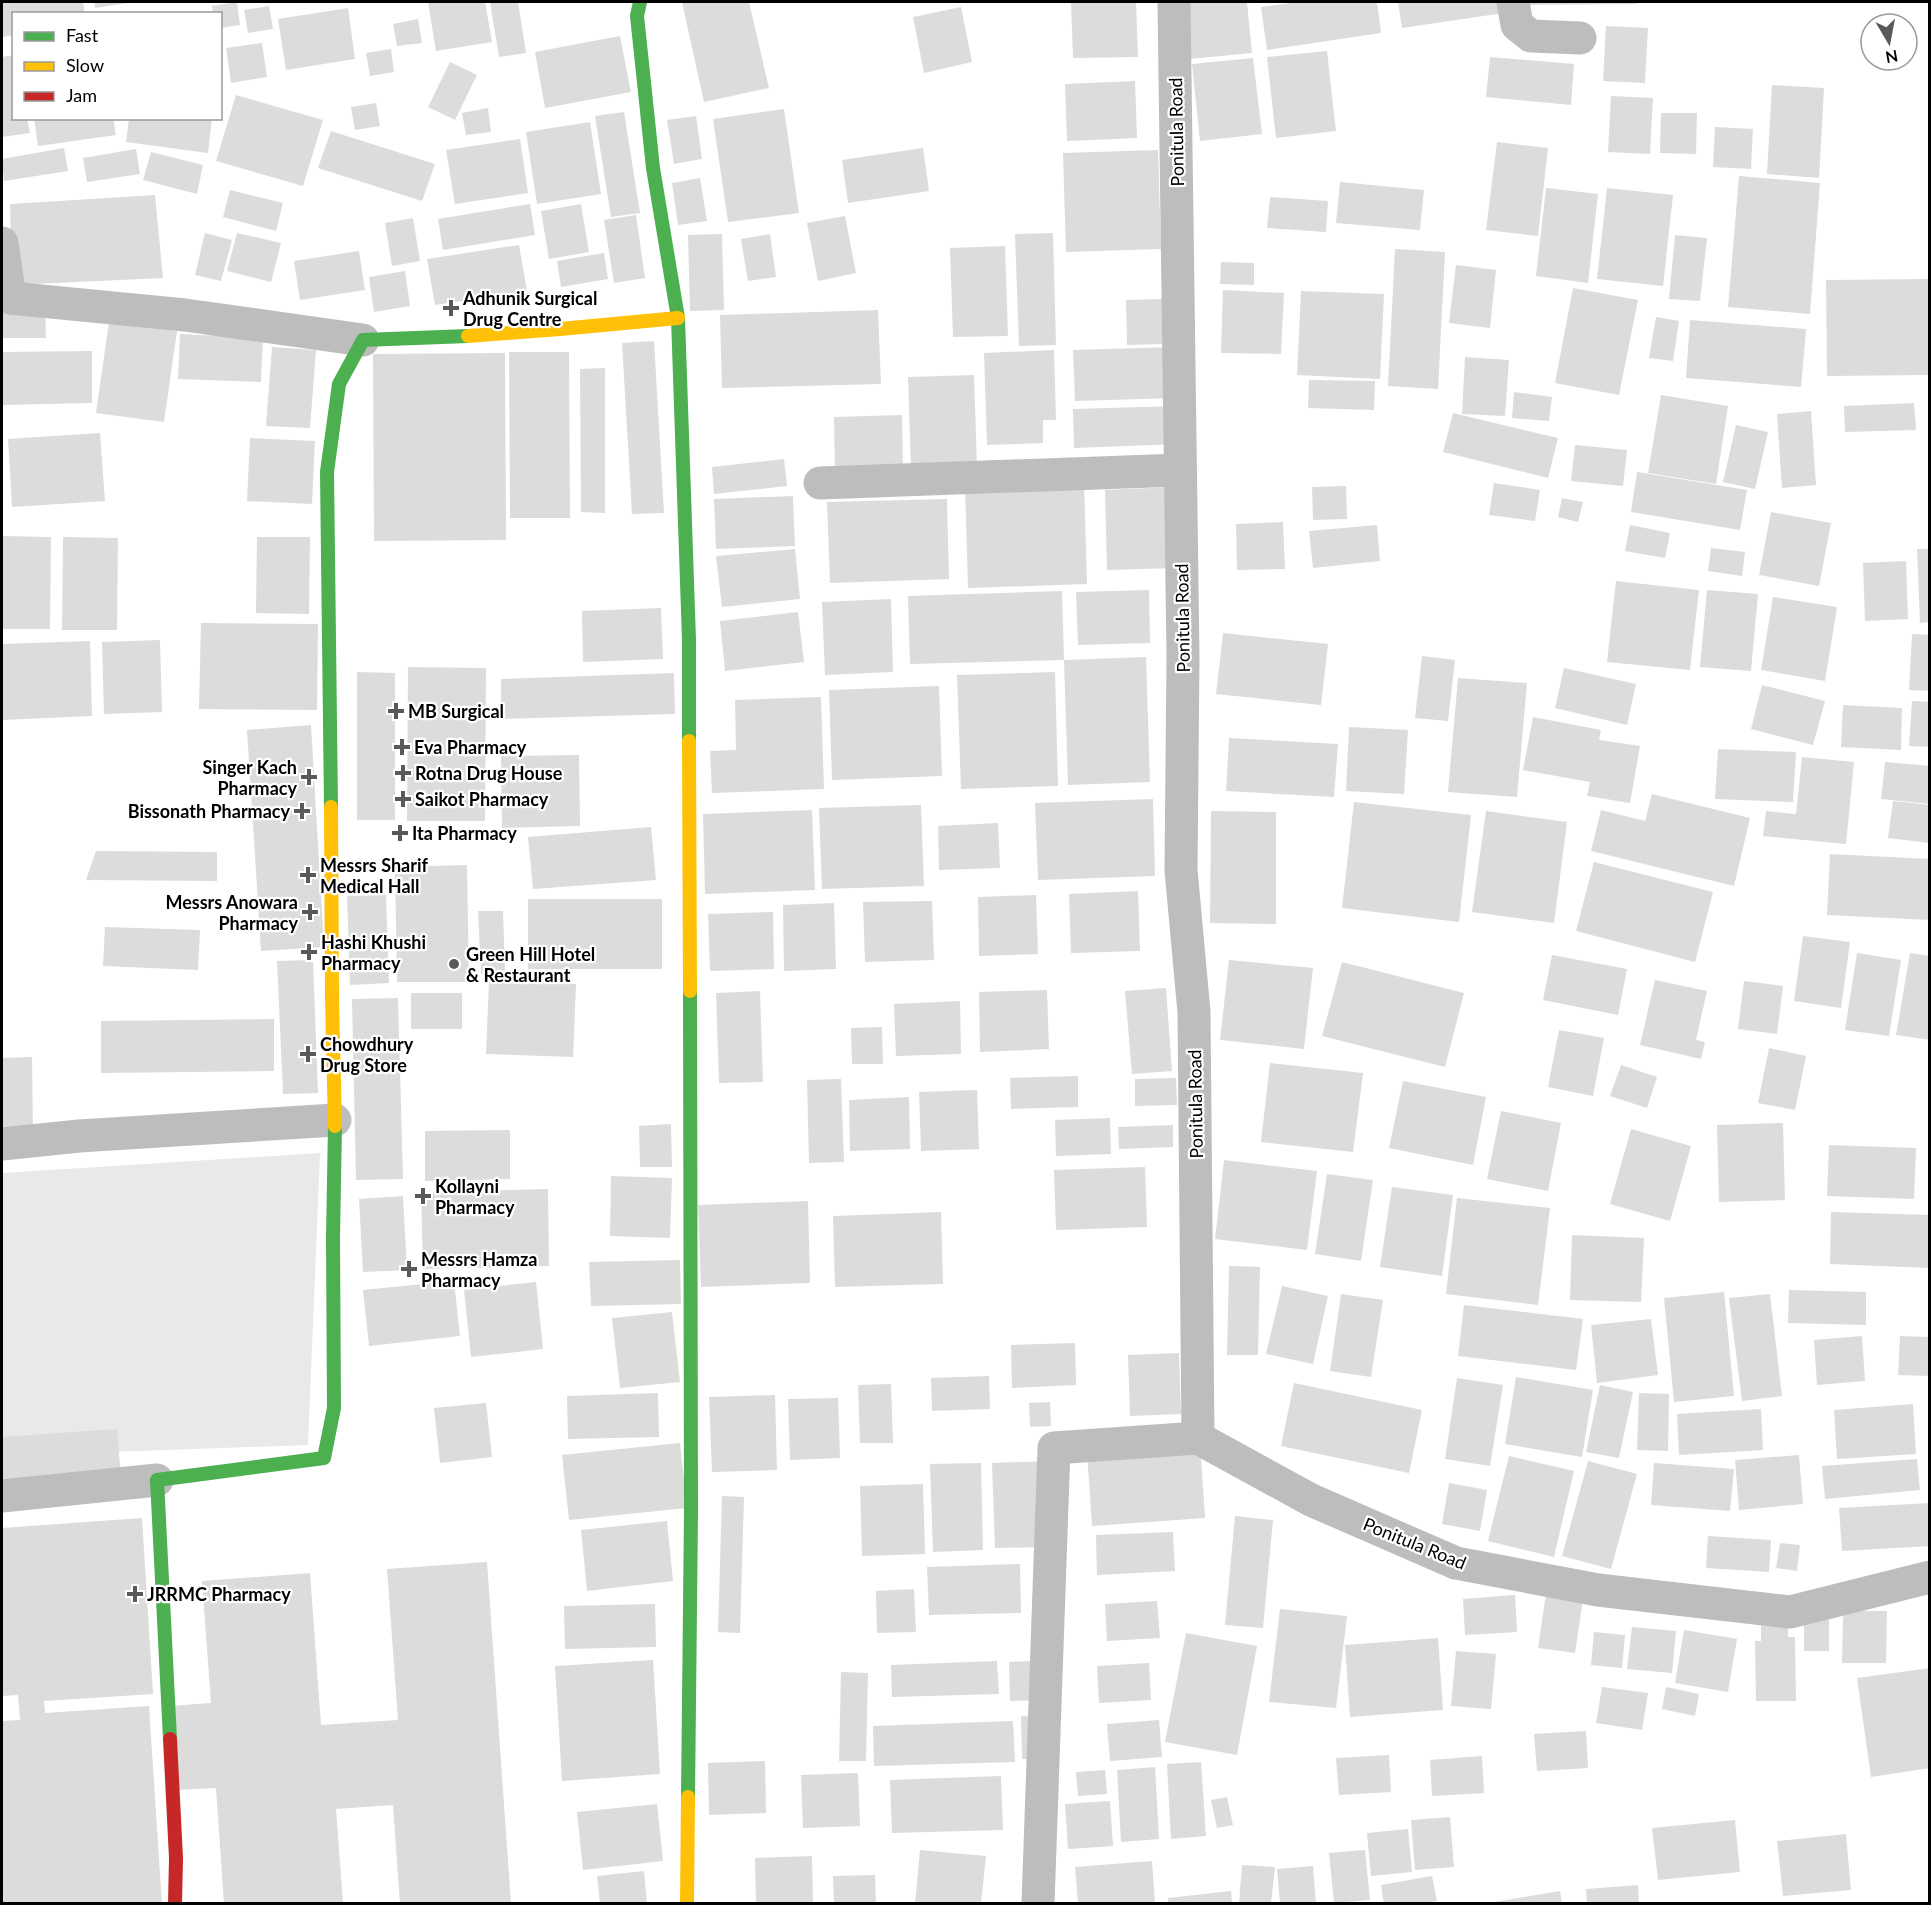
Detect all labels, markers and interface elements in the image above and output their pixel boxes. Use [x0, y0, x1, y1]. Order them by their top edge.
legend [12, 12, 222, 120]
north arrow [1859, 12, 1919, 72]
text: Fast [66, 24, 99, 46]
text: N [1884, 47, 1899, 68]
text: Slow [66, 54, 104, 76]
street label: Ponitula Road [1164, 77, 1188, 187]
text: Jam [66, 84, 97, 106]
place label: Adhunik Surgical Drug Centre [462, 287, 597, 330]
marker: Adhunik Surgical Drug Centre [444, 301, 458, 315]
street label: Ponitula Road [1170, 563, 1194, 673]
place label: MB Surgical [408, 700, 504, 722]
marker: MB Surgical [389, 704, 403, 718]
place label: Eva Pharmacy [414, 736, 527, 758]
marker: Eva Pharmacy [395, 740, 409, 754]
place label: Singer Kach Pharmacy [202, 756, 298, 799]
place label: Rotna Drug House [415, 762, 563, 784]
marker: Rotna Drug House [396, 766, 410, 780]
marker: Singer Kach Pharmacy [302, 770, 316, 784]
place label: Saikot Pharmacy [415, 788, 549, 810]
marker: Saikot Pharmacy [396, 792, 410, 806]
place label: Bissonath Pharmacy [128, 800, 290, 822]
marker: Bissonath Pharmacy [295, 804, 309, 818]
place label: Ita Pharmacy [412, 822, 517, 844]
marker: Ita Pharmacy [393, 826, 407, 840]
place label: Messrs Sharif Medical Hall [320, 854, 428, 897]
marker: Messrs Sharif Medical Hall [301, 868, 315, 882]
place label: Messrs Anowara Pharmacy [165, 891, 299, 934]
marker: Messrs Anowara Pharmacy [303, 905, 317, 919]
place label: Hashi Khushi Pharmacy [321, 931, 426, 974]
place label: Green Hill Hotel & Restaurant [466, 943, 595, 986]
marker: Hashi Khushi Pharmacy [302, 945, 316, 959]
marker: Green Hill Hotel & Restaurant [447, 957, 461, 971]
place label: Chowdhury Drug Store [320, 1033, 414, 1076]
marker: Chowdhury Drug Store [301, 1047, 315, 1061]
street label: Ponitula Road [1183, 1049, 1207, 1159]
place label: Kollayni Pharmacy [435, 1175, 515, 1218]
marker: Kollayni Pharmacy [416, 1189, 430, 1203]
place label: Messrs Hamza Pharmacy [421, 1248, 537, 1291]
marker: Messrs Hamza Pharmacy [402, 1262, 416, 1276]
street label: Ponitula Road [1360, 1512, 1470, 1574]
place label: JRRMC Pharmacy [147, 1583, 291, 1605]
marker: JRRMC Pharmacy [128, 1587, 142, 1601]

